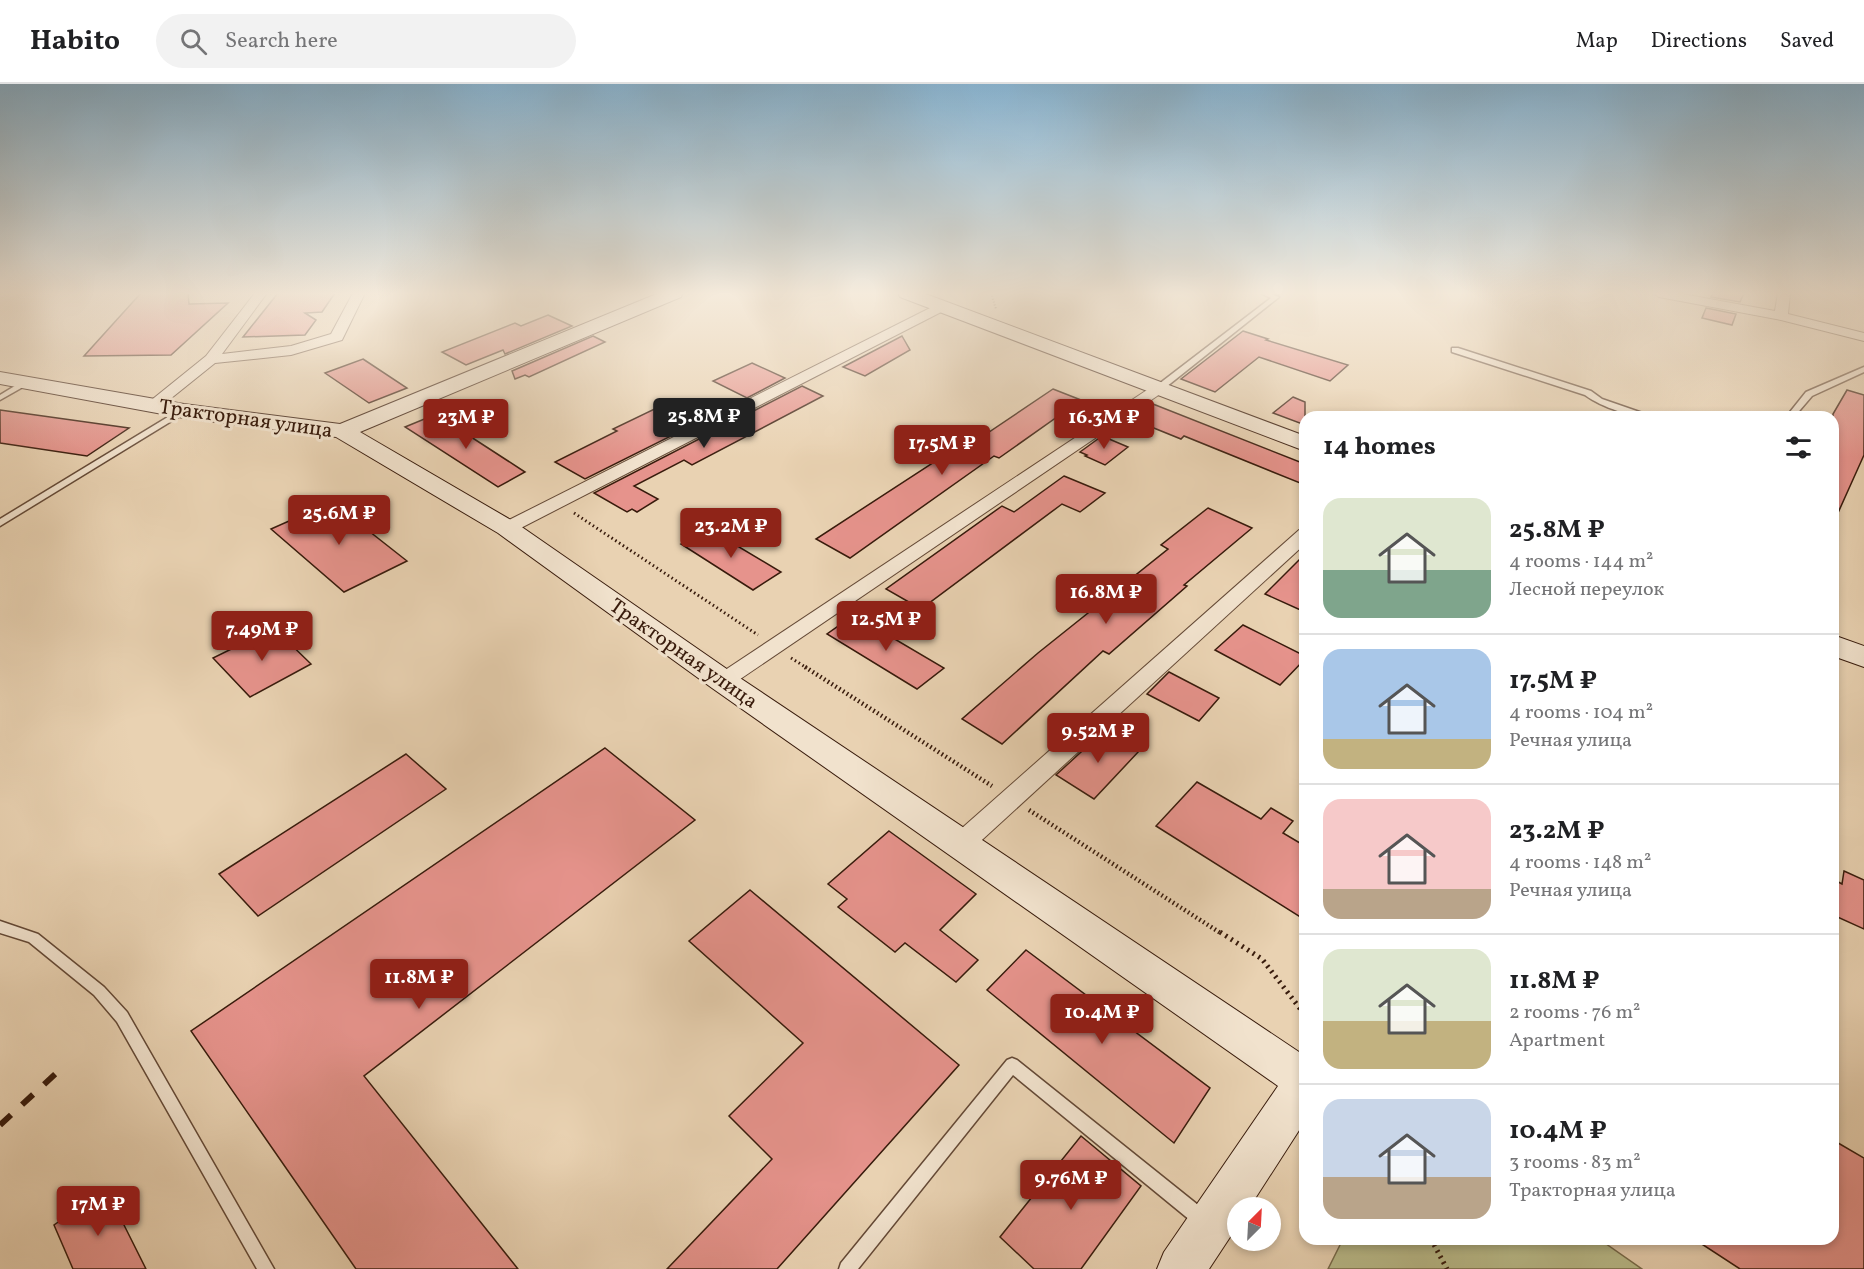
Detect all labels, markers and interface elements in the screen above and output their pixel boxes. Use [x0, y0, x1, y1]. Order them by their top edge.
search box [156, 14, 576, 68]
text: Habito [30, 22, 120, 61]
icon: search [177, 25, 210, 58]
text: Search here [225, 26, 338, 57]
text: Map [1576, 27, 1618, 56]
text: Directions [1651, 27, 1747, 56]
text: Saved [1780, 27, 1834, 56]
street label: Тракторная улица [157, 393, 334, 446]
pin: 25.8M ₽ [649, 398, 759, 449]
pin: 23M ₽ [424, 399, 508, 450]
pin: 16.3M ₽ [1049, 399, 1159, 450]
text: 25.8M ₽ [667, 403, 741, 431]
text: 23M ₽ [437, 404, 495, 432]
text: 16.3M ₽ [1068, 404, 1140, 432]
pin: 17.5M ₽ [887, 425, 997, 476]
text: 14 homes [1323, 429, 1436, 465]
text: 17.5M ₽ [908, 430, 976, 458]
icon: filters [1782, 431, 1815, 464]
pin: 25.6M ₽ [284, 495, 394, 546]
text: 25.6M ₽ [302, 500, 376, 528]
pin: 23.2M ₽ [676, 508, 786, 559]
text: 25.8M ₽ [1509, 512, 1605, 548]
text: 23.2M ₽ [694, 513, 768, 541]
icon: home [1371, 522, 1443, 594]
text: 4 rooms · 144 m² [1509, 548, 1654, 576]
pin: 16.8M ₽ [1051, 574, 1161, 625]
text: Лесной переулок [1509, 576, 1664, 604]
text: 16.8M ₽ [1070, 579, 1142, 607]
street label: Тракторная улица [603, 592, 763, 716]
pin: 12.5M ₽ [831, 601, 941, 652]
text: 12.5M ₽ [851, 606, 921, 634]
pin: 7.49M ₽ [207, 611, 317, 662]
text: 7.49M ₽ [226, 616, 298, 644]
text: 17.5M ₽ [1509, 663, 1597, 699]
icon: home [1371, 673, 1443, 745]
text: 4 rooms · 104 m² [1509, 699, 1653, 727]
pin: 9.52M ₽ [1043, 713, 1153, 764]
text: 9.52M ₽ [1061, 718, 1135, 746]
text: Речная улица [1509, 727, 1632, 755]
text: 23.2M ₽ [1509, 813, 1604, 849]
icon: home [1371, 823, 1443, 895]
text: 4 rooms · 148 m² [1509, 849, 1651, 877]
text: Речная улица [1509, 877, 1632, 905]
pin: 11.8M ₽ [364, 959, 474, 1010]
text: 11.8M ₽ [1509, 963, 1600, 999]
text: 11.8M ₽ [384, 964, 454, 992]
icon: home [1371, 973, 1443, 1045]
pin: 10.4M ₽ [1047, 994, 1157, 1045]
text: 10.4M ₽ [1064, 999, 1140, 1027]
text: 2 rooms · 76 m² [1509, 999, 1641, 1027]
text: Apartment [1509, 1027, 1605, 1055]
text: 10.4M ₽ [1509, 1113, 1607, 1149]
icon: home [1371, 1123, 1443, 1195]
text: 3 rooms · 83 m² [1509, 1149, 1641, 1177]
pin: 9.76M ₽ [1016, 1160, 1126, 1211]
text: 9.76M ₽ [1034, 1165, 1108, 1193]
text: Тракторная улица [1509, 1177, 1676, 1205]
pin: 17M ₽ [56, 1186, 140, 1237]
text: 17M ₽ [71, 1191, 125, 1219]
north arrow [1227, 1197, 1281, 1251]
map controls [1227, 1197, 1281, 1251]

